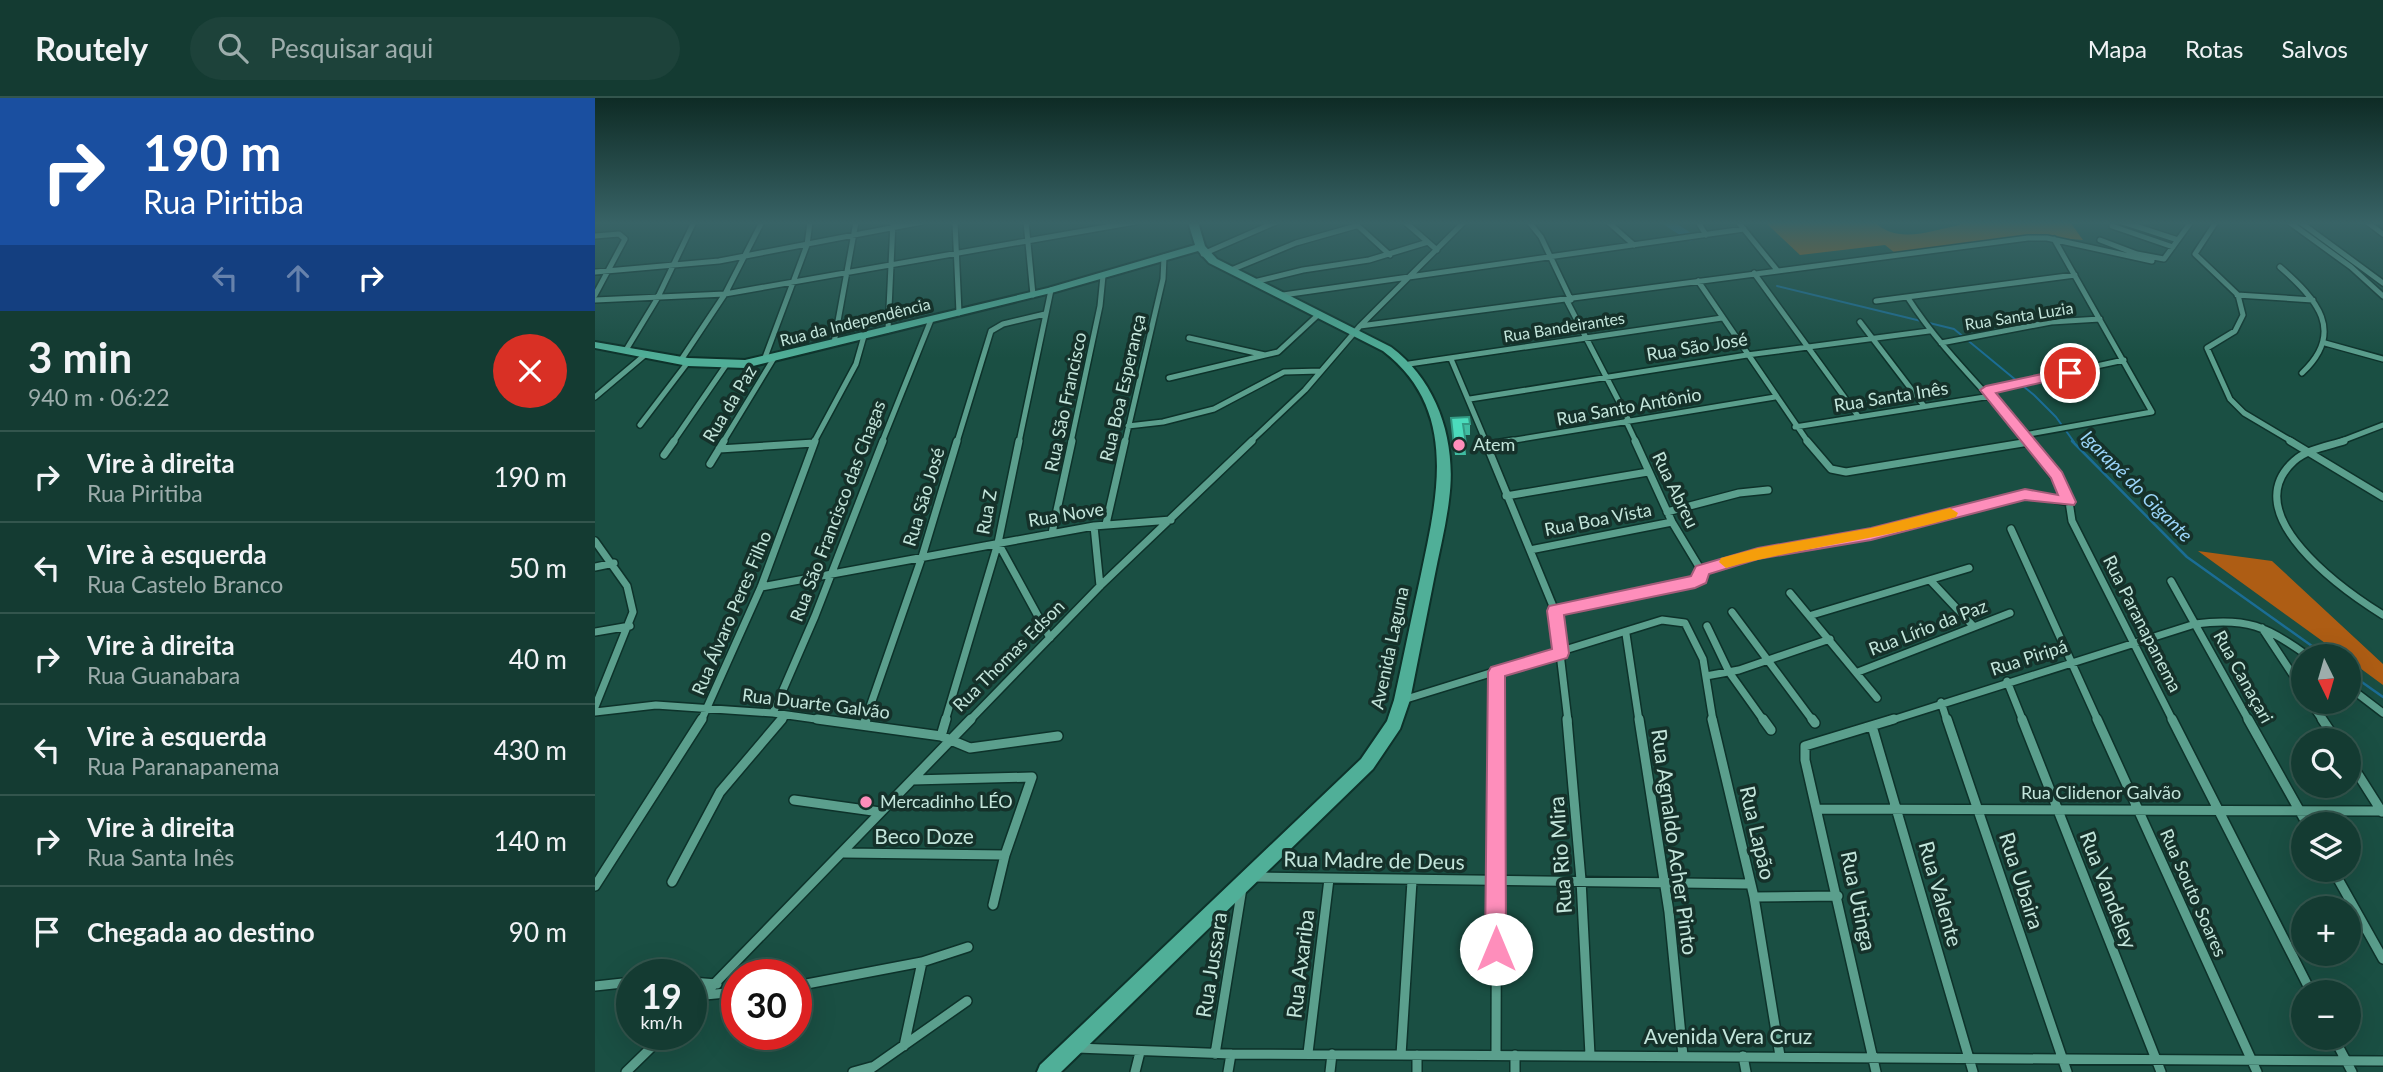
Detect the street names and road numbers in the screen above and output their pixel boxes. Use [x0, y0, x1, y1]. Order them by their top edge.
street label: Rua da Independência [778, 294, 932, 349]
street label: Rua Santa Luzia [1963, 298, 2074, 333]
street label: Rua Bandeirantes [1502, 308, 1626, 345]
street label: Rua Boa Esperança [1094, 312, 1150, 464]
street label: Rua São José [1645, 327, 1749, 365]
street label: Rua São Francisco [1039, 330, 1091, 474]
street label: Rua da Paz [698, 361, 761, 446]
street label: Rua Santa Inês [1832, 376, 1950, 416]
street label: Rua Santo Antônio [1555, 382, 1703, 430]
street label: Rua São Francisco das Chagas [785, 397, 890, 624]
street label: Rua São José [898, 445, 948, 549]
street label: Rua Abreu [1648, 448, 1704, 531]
street label: Rua Z [971, 487, 1001, 536]
street label: Rua Nove [1026, 497, 1105, 531]
street label: Rua Boa Vista [1542, 498, 1653, 540]
street label: Rua Álvaro Peres Filho [687, 527, 776, 698]
street label: Rua Paranapanema [2099, 551, 2187, 696]
street label: Avenida Laguna [1365, 585, 1413, 711]
street label: Rua Lírio da Paz [1865, 594, 1990, 660]
street label: Rua Thomas Edson [948, 595, 1069, 716]
street label: Rua Canaçari [2209, 626, 2278, 727]
street label: Rua Piripá [1987, 634, 2070, 680]
street label: Rua Duarte Galvão [741, 683, 891, 723]
street label: Rua Agnaldo Acher Pinto [1647, 727, 1704, 957]
street label: Rua Clidenor Galvão [2021, 781, 2181, 803]
street label: Rua Lapão [1736, 783, 1781, 882]
street label: Rua Rio Mira [1543, 795, 1576, 915]
street label: Beco Doze [874, 823, 974, 848]
street label: Rua Souto Soares [2156, 825, 2232, 960]
street label: Rua Vandeley [2076, 827, 2143, 952]
street label: Rua Ubaira [1995, 829, 2050, 932]
street label: Rua Valente [1914, 838, 1968, 949]
street label: Rua Madre de Deus [1283, 845, 1465, 874]
street label: Rua Utinga [1837, 848, 1882, 953]
street label: Rua Axariba [1280, 908, 1319, 1020]
street label: Rua Jussara [1190, 910, 1231, 1019]
street label: Avenida Vera Cruz [1644, 1023, 1812, 1048]

